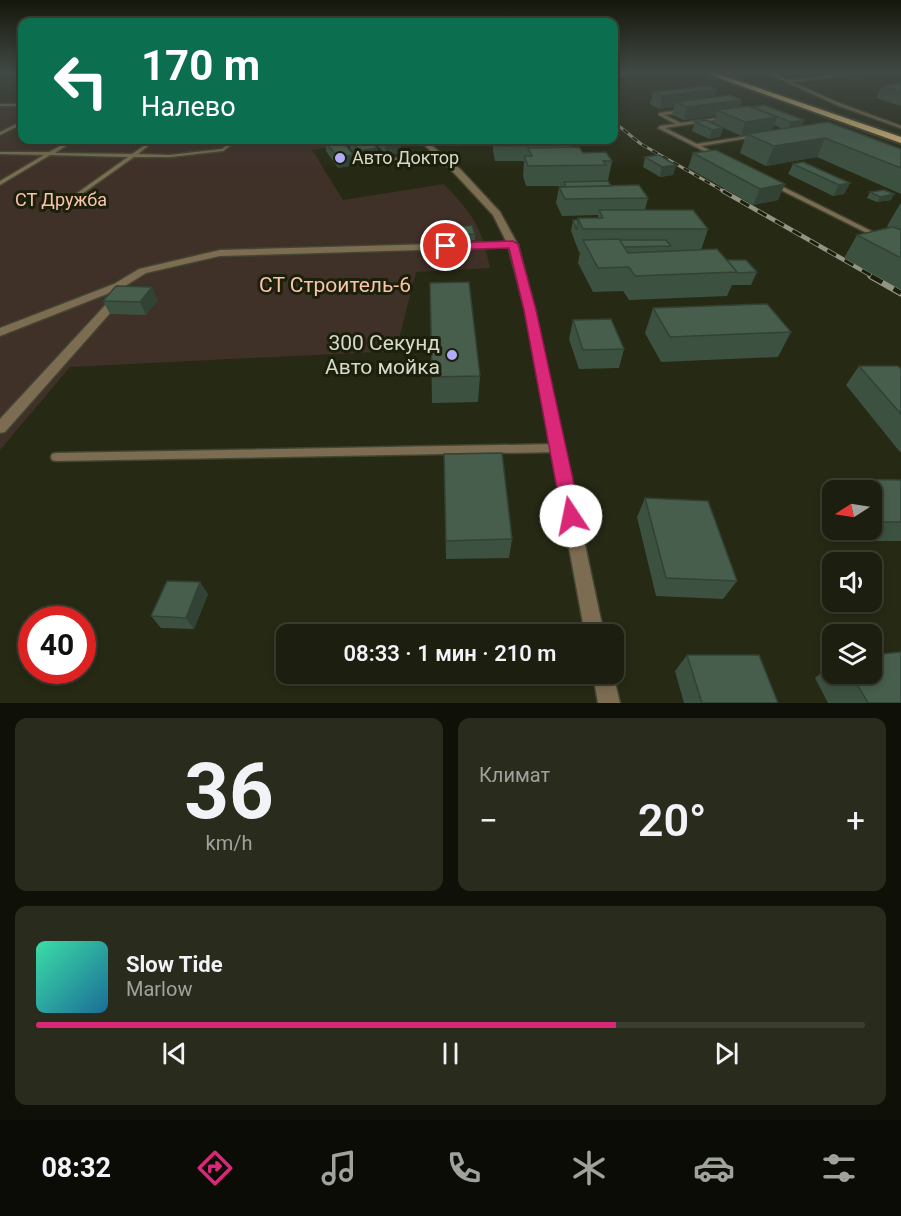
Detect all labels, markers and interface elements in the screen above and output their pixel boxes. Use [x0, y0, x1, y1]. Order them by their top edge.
text: 170 m [141, 41, 260, 90]
icon: left [42, 42, 120, 120]
text: Налево [141, 91, 236, 123]
place label: Авто Доктор [352, 147, 459, 168]
marker: Авто Доктор [333, 151, 347, 165]
park label: СТ Дружба [15, 189, 107, 210]
pin [420, 220, 471, 271]
icon: arrive [429, 229, 462, 262]
park label: СТ Строитель-6 [259, 273, 411, 297]
place label: 300 Секунд Авто мойка [325, 331, 440, 379]
marker: 300 Секунд Авто мойка [445, 348, 459, 362]
north arrow [822, 480, 882, 540]
map controls [822, 480, 882, 684]
position arrow [539, 484, 603, 548]
button: sound [822, 552, 882, 612]
speed limit sign: 40 [18, 606, 96, 684]
button: layers [822, 624, 882, 684]
text: 08:33 · 1 мин · 210 m [344, 641, 556, 666]
text: 36 [184, 746, 274, 837]
text: Климат [479, 763, 550, 787]
text: 20° [638, 794, 706, 847]
text: − [479, 801, 498, 840]
text: + [846, 801, 865, 840]
text: km/h [206, 831, 252, 855]
text: Slow Tide [126, 952, 223, 977]
text: Marlow [126, 977, 192, 1001]
icon: previous [158, 1037, 191, 1070]
icon: pause [434, 1037, 467, 1070]
icon: next [710, 1037, 743, 1070]
icon: directions [194, 1147, 236, 1189]
icon: music [318, 1147, 360, 1189]
icon: phone [443, 1147, 485, 1189]
icon: climate [568, 1147, 610, 1189]
icon: car [693, 1147, 735, 1189]
icon: filters [818, 1147, 860, 1189]
text: 08:32 [41, 1152, 111, 1184]

